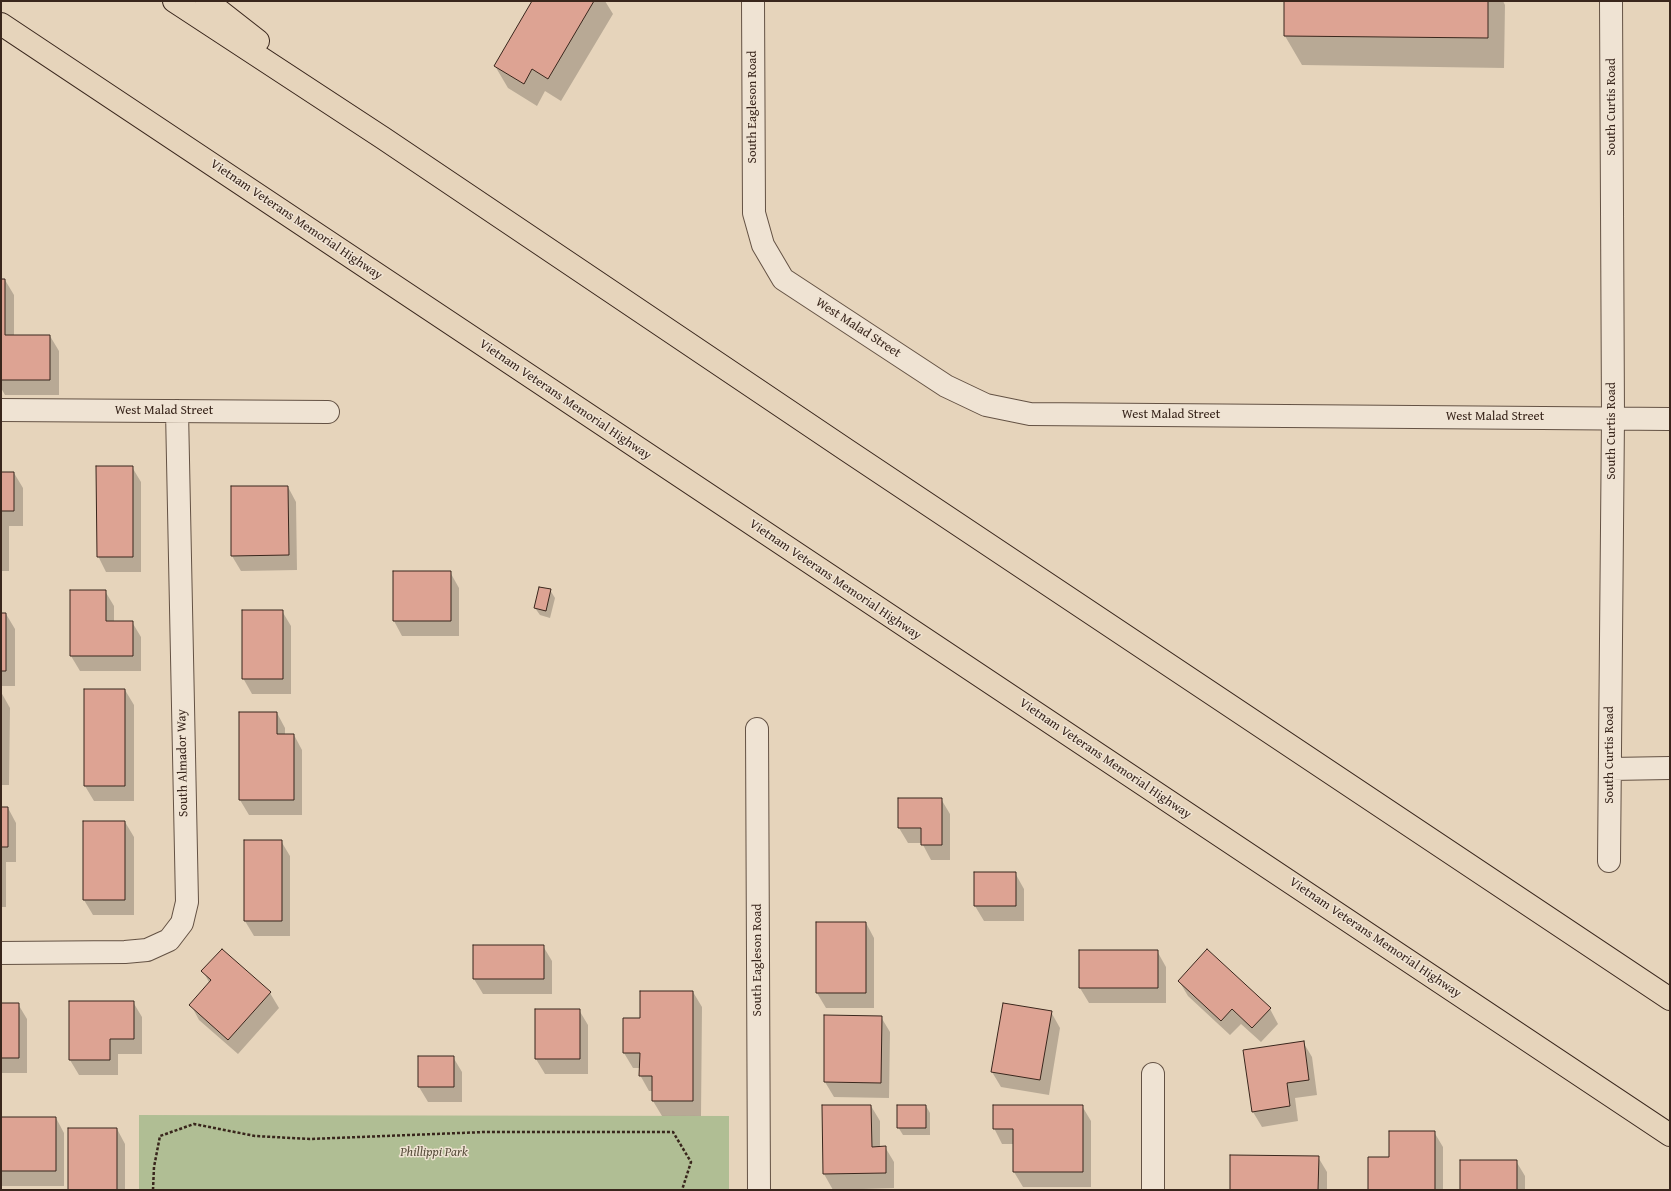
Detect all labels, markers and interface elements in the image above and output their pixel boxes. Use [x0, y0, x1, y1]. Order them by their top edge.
street label: South Eagleson Road [745, 51, 761, 163]
street label: South Curtis Road [1604, 58, 1620, 156]
street label: Vietnam Veterans Memorial Highway [207, 156, 385, 284]
street label: West Malad Street [812, 295, 904, 361]
street label: Vietnam Veterans Memorial Highway [476, 336, 654, 464]
street label: South Curtis Road [1604, 382, 1620, 480]
street label: West Malad Street [115, 403, 213, 419]
street label: West Malad Street [1122, 407, 1220, 423]
street label: West Malad Street [1446, 409, 1544, 425]
street label: Vietnam Veterans Memorial Highway [746, 516, 924, 644]
street label: Vietnam Veterans Memorial Highway [1016, 695, 1194, 823]
street label: South Curtis Road [1602, 706, 1618, 804]
street label: South Almador Way [174, 709, 192, 817]
street label: Vietnam Veterans Memorial Highway [1286, 874, 1464, 1002]
street label: South Eagleson Road [750, 904, 766, 1016]
park label: Phillippi Park [400, 1145, 468, 1161]

